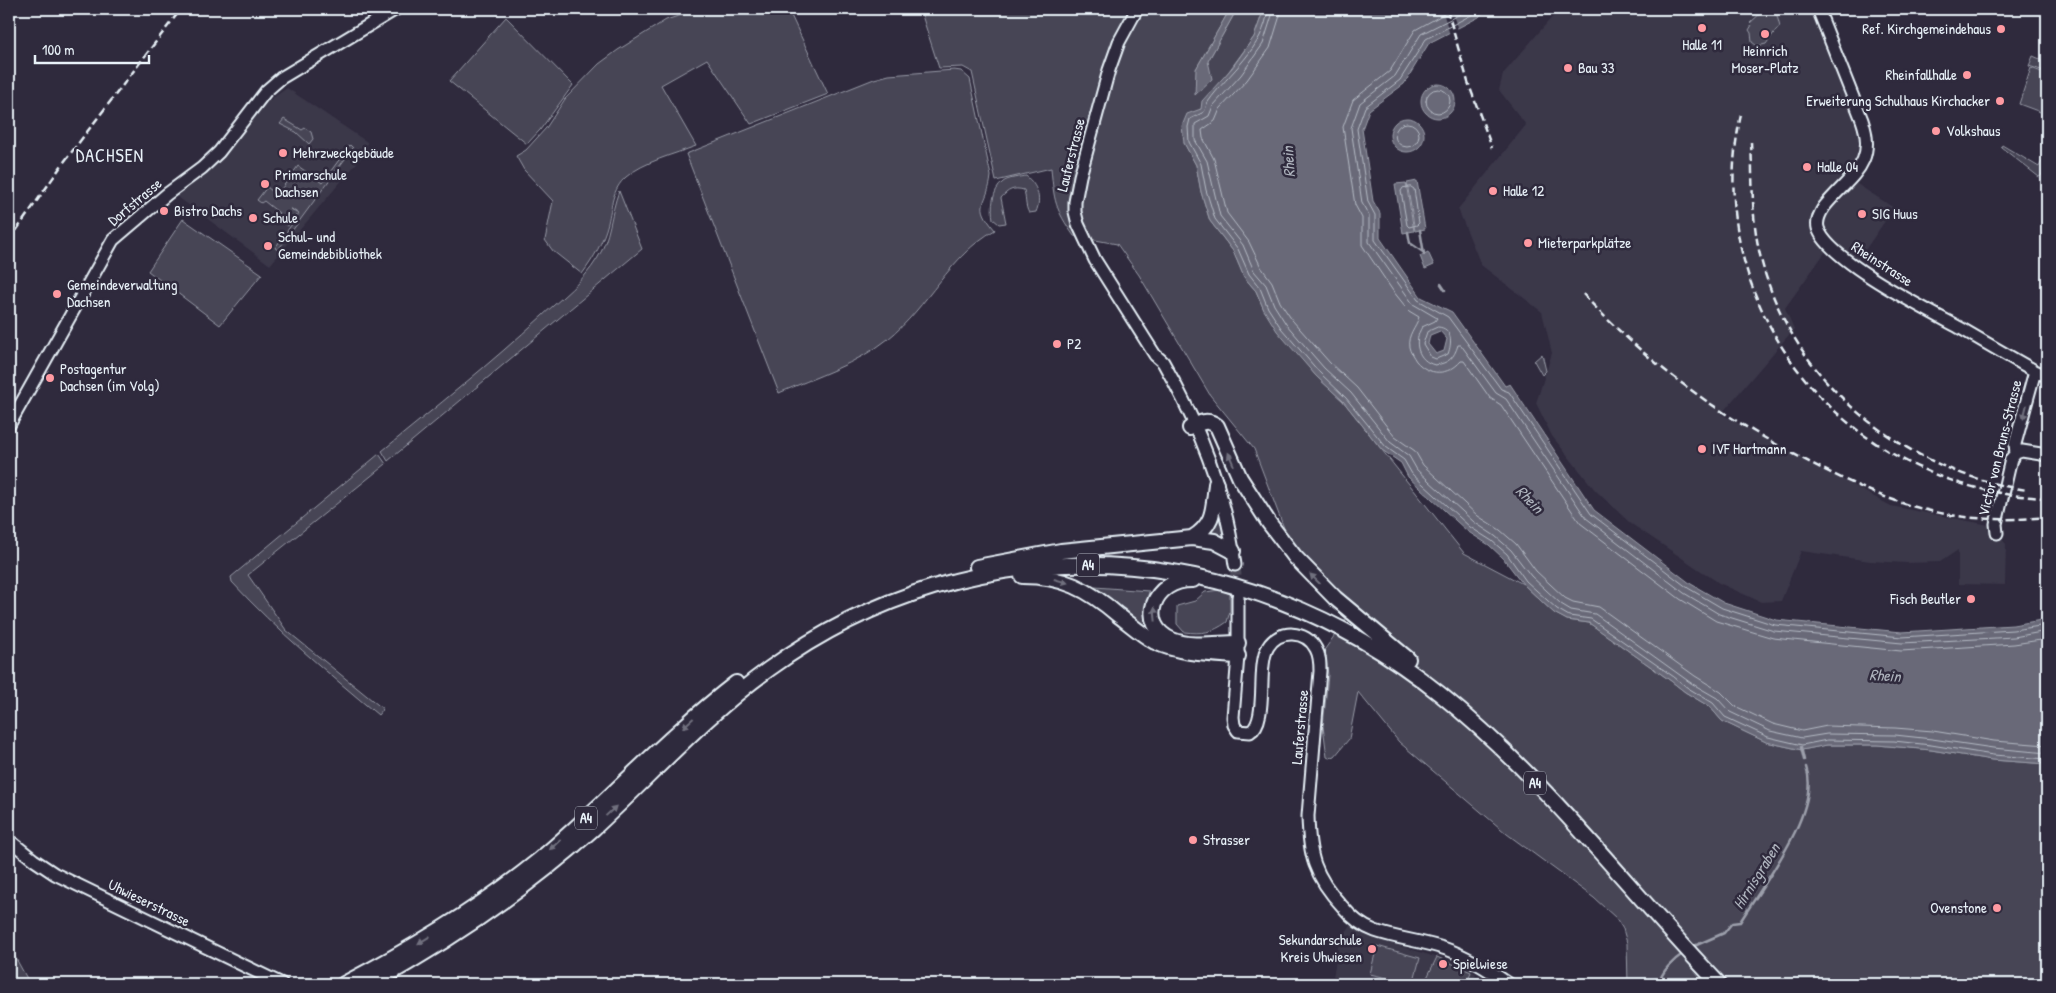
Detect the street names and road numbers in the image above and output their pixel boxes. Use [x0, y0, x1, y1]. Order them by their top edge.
street label: Lauferstrasse [1051, 116, 1090, 194]
street label: Dorfstrasse [103, 173, 166, 230]
street label: Rheinstrasse [1847, 236, 1917, 291]
street label: Victor von Bruns-Strasse [1972, 378, 2027, 518]
road number: A4 [1077, 554, 1099, 576]
street label: Lauferstrasse [1286, 689, 1313, 765]
road number: A4 [1524, 771, 1546, 794]
road number: A4 [575, 806, 597, 830]
street label: Uhwieserstrasse [105, 874, 194, 931]

